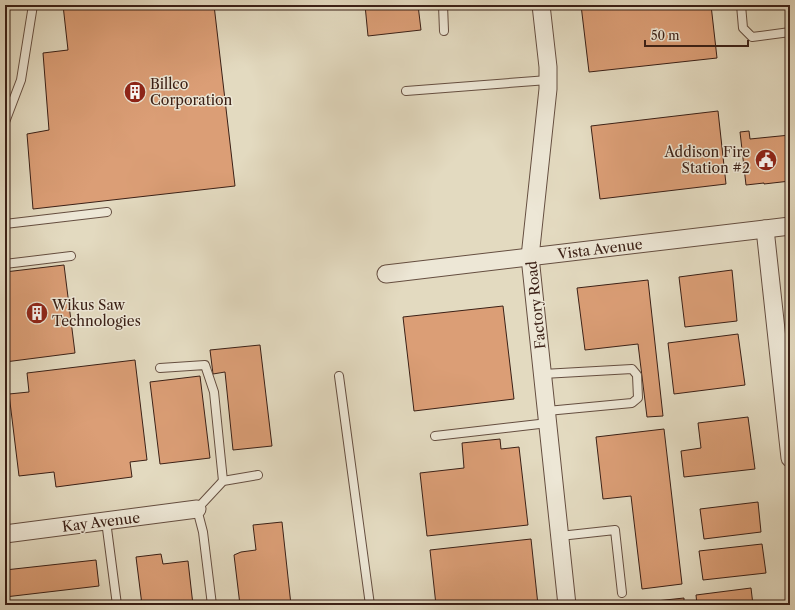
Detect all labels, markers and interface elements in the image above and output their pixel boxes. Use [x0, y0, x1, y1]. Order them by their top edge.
scale bar [645, 22, 748, 48]
text: 50 m [651, 28, 680, 43]
place label: Billco Corporation [150, 75, 232, 109]
building icon: Billco Corporation [122, 79, 148, 105]
place label: Addison Fire Station #2 [663, 143, 750, 177]
public building icon: Addison Fire Station #2 [753, 147, 779, 173]
street label: Vista Avenue [555, 235, 644, 263]
street label: Factory Road [522, 260, 550, 350]
place label: Wikus Saw Technologies [51, 296, 141, 330]
building icon: Wikus Saw Technologies [24, 300, 50, 326]
street label: Kay Avenue [61, 508, 141, 536]

